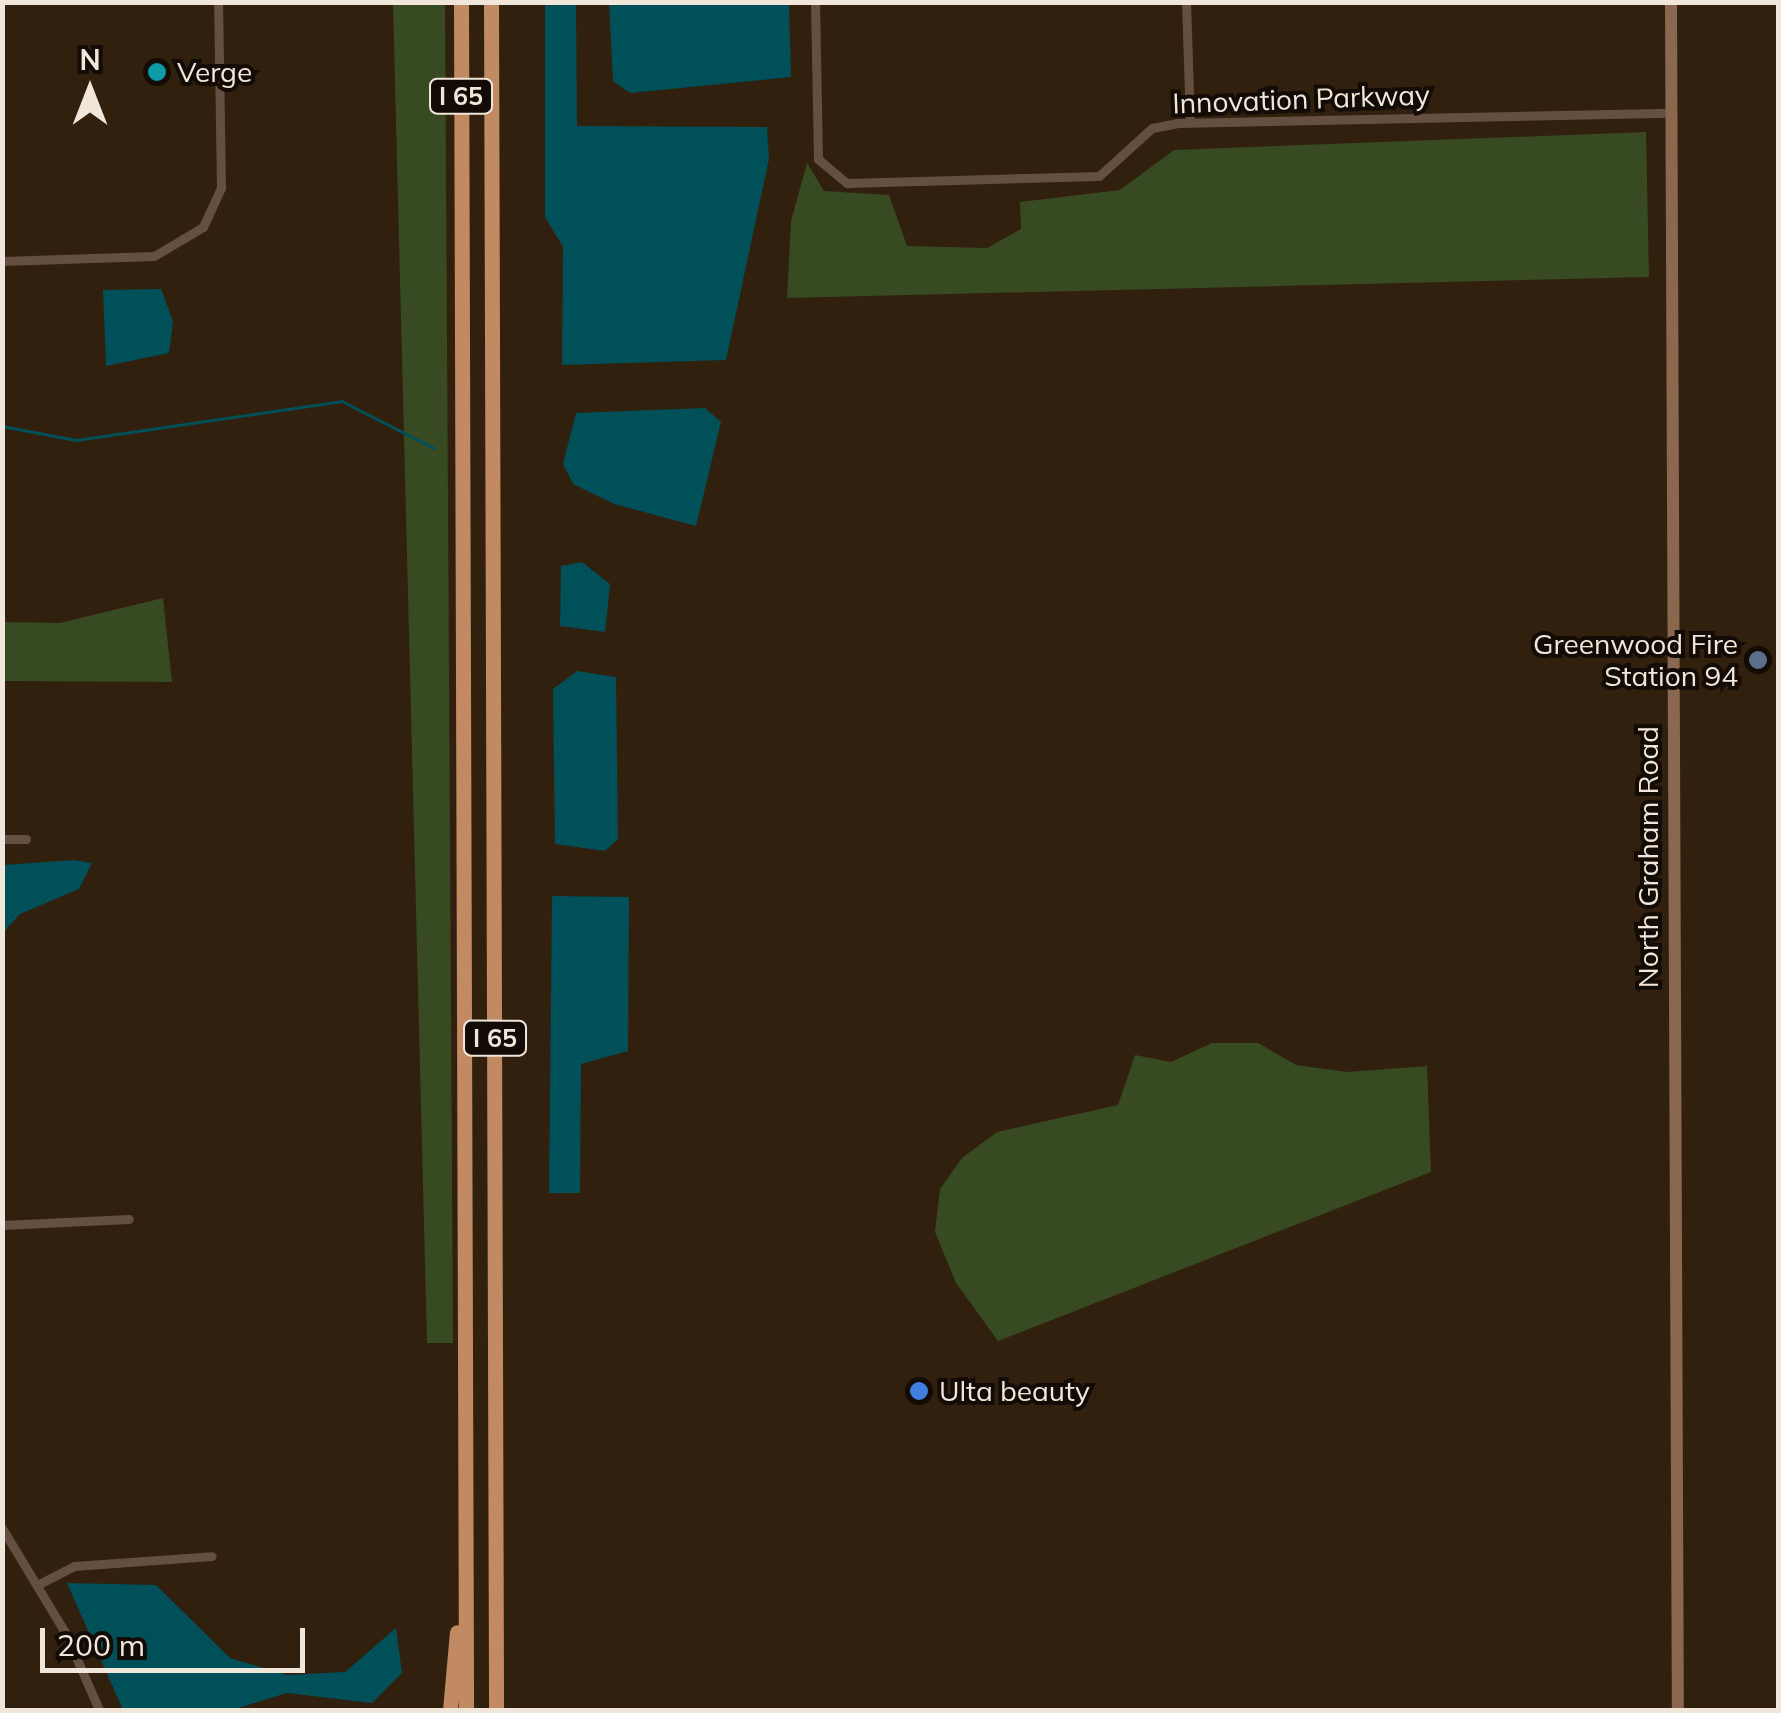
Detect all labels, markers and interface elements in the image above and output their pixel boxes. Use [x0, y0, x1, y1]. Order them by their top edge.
north arrow [40, 40, 140, 140]
text: N [79, 42, 101, 77]
place label: Verge [177, 55, 252, 89]
marker: Verge [146, 61, 168, 83]
road number: I 65 [428, 76, 494, 116]
street label: Innovation Parkway [1172, 78, 1430, 120]
place label: Greenwood Fire Station 94 [1533, 627, 1738, 693]
marker: Greenwood Fire Station 94 [1747, 649, 1769, 671]
street label: North Graham Road [1631, 726, 1665, 988]
road number: I 65 [462, 1018, 528, 1058]
place label: Ulta beauty [939, 1374, 1090, 1408]
marker: Ulta beauty [908, 1380, 930, 1402]
scale bar [45, 1608, 310, 1670]
text: 200 m [57, 1626, 145, 1664]

